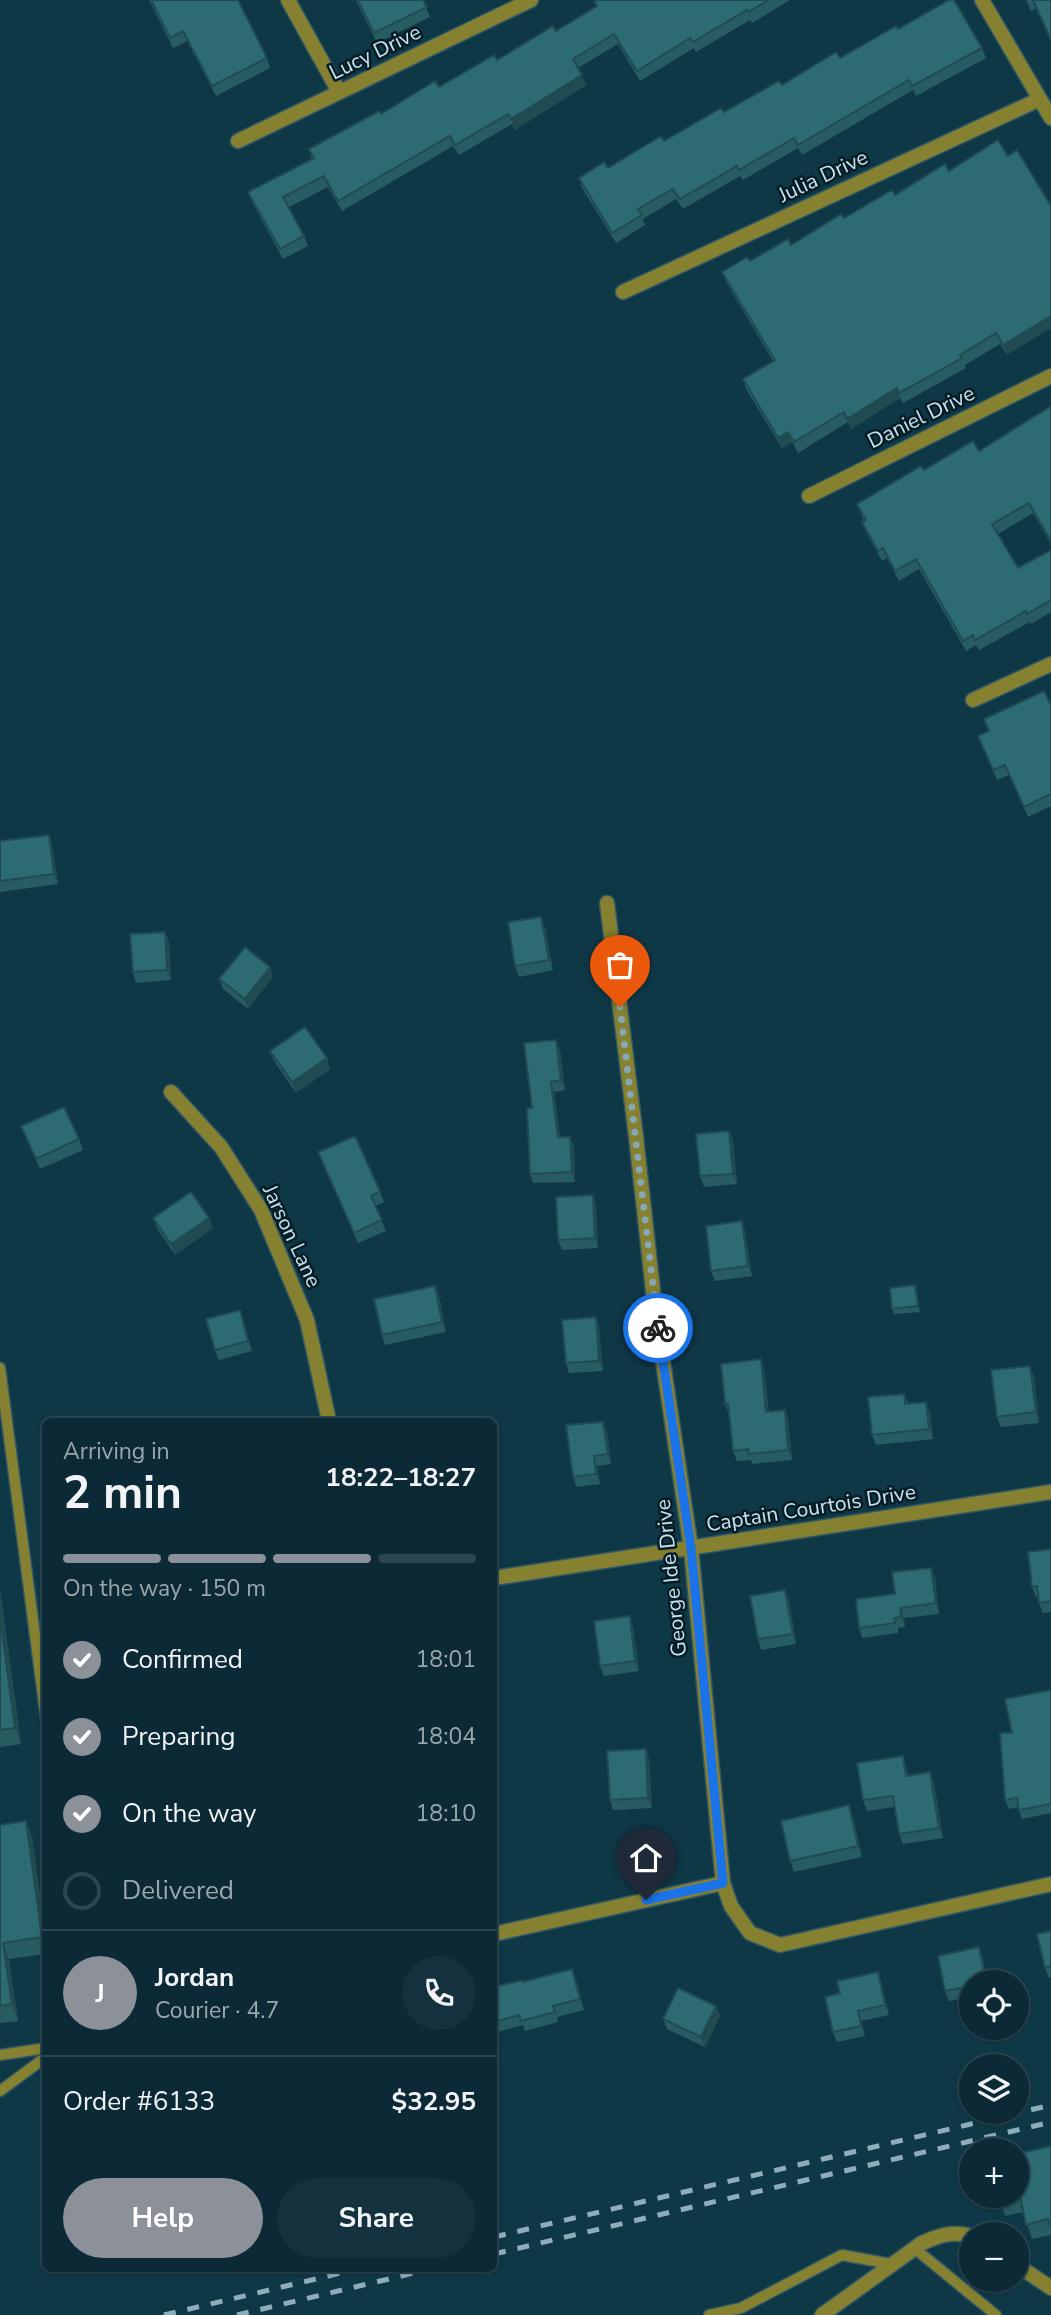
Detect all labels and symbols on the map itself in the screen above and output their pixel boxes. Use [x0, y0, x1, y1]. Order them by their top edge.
street label: Lucy Drive [324, 18, 426, 86]
street label: Julia Drive [773, 143, 872, 209]
street label: Daniel Drive [863, 379, 979, 455]
pin [590, 935, 650, 1007]
street label: Jarson Lane [256, 1179, 328, 1292]
courier [623, 1293, 693, 1363]
street label: Captain Courtois Drive [704, 1478, 918, 1538]
street label: George Ide Drive [649, 1498, 693, 1658]
pin [616, 1828, 676, 1900]

